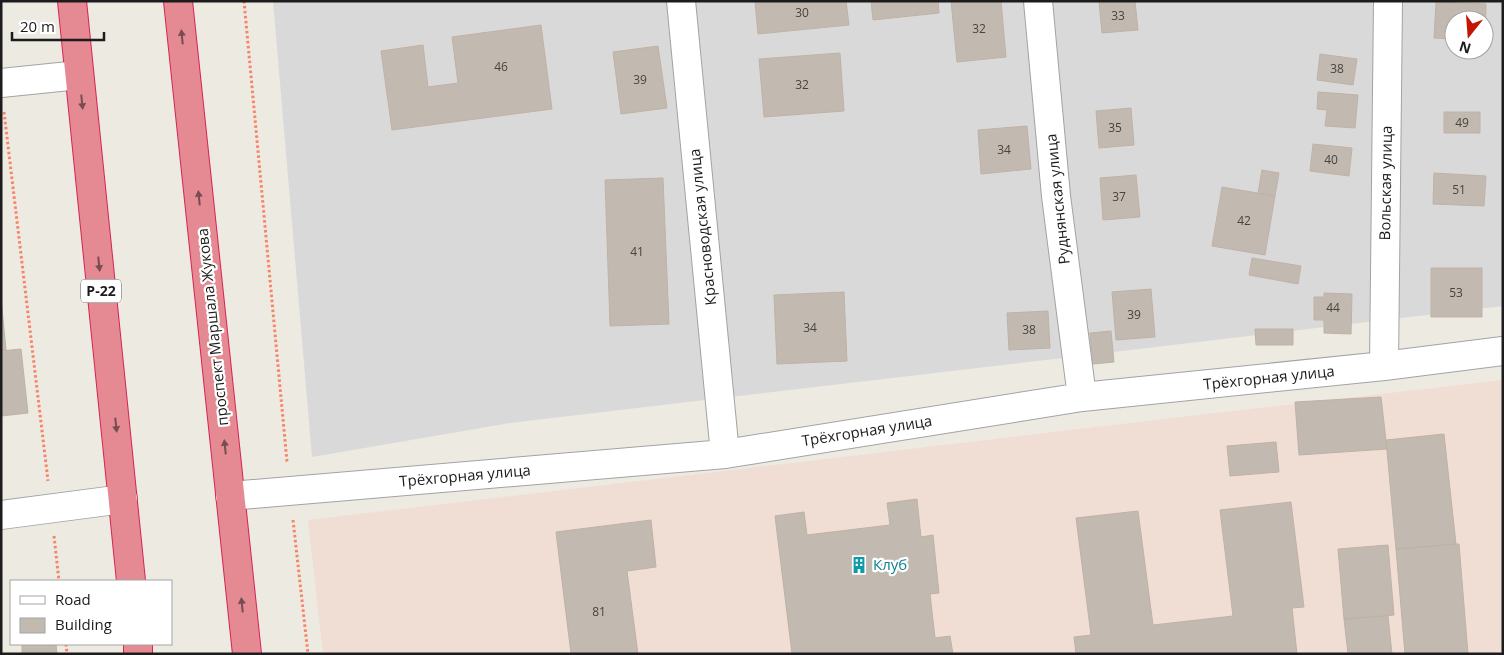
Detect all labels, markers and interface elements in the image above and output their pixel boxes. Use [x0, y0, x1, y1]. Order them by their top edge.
house number: 30 [795, 4, 809, 21]
house number: 33 [1111, 7, 1125, 24]
scale bar [12, 10, 105, 42]
north arrow [1444, 10, 1494, 60]
text: 20 m [20, 16, 55, 36]
house number: 32 [972, 20, 986, 37]
one-way arrow [178, 29, 186, 45]
text: N [1457, 37, 1473, 59]
house number: 46 [494, 58, 508, 75]
house number: 38 [1330, 60, 1344, 77]
house number: 39 [633, 71, 647, 88]
house number: 32 [795, 76, 809, 93]
one-way arrow [78, 94, 86, 110]
house number: 49 [1455, 114, 1469, 131]
house number: 35 [1108, 119, 1122, 136]
street label: Вольская улица [1374, 125, 1396, 241]
street label: Руднянская улица [1040, 133, 1074, 265]
house number: 34 [997, 141, 1011, 158]
street label: Красноводская улица [684, 148, 720, 306]
house number: 40 [1324, 151, 1338, 168]
house number: 51 [1452, 181, 1466, 198]
house number: 37 [1112, 188, 1126, 205]
one-way arrow [195, 190, 203, 206]
house number: 42 [1237, 212, 1251, 229]
street label: проспект Маршала Жукова [192, 227, 232, 427]
house number: 41 [630, 243, 644, 260]
one-way arrow [95, 256, 103, 272]
road number: Р-22 [81, 280, 121, 302]
house number: 53 [1449, 284, 1463, 301]
house number: 44 [1326, 299, 1340, 316]
house number: 39 [1127, 306, 1141, 323]
house number: 34 [803, 319, 817, 336]
house number: 38 [1022, 321, 1036, 338]
street label: Трёхгорная улица [1202, 360, 1335, 394]
street label: Трёхгорная улица [800, 410, 933, 450]
one-way arrow [112, 418, 120, 434]
one-way arrow [221, 439, 229, 455]
street label: Трёхгорная улица [398, 459, 531, 491]
place label: Клуб [873, 554, 907, 574]
building icon: Клуб [849, 555, 869, 575]
legend [10, 580, 172, 645]
text: Road [55, 589, 91, 609]
one-way arrow [238, 597, 246, 613]
house number: 81 [592, 603, 606, 620]
text: Building [55, 614, 112, 634]

